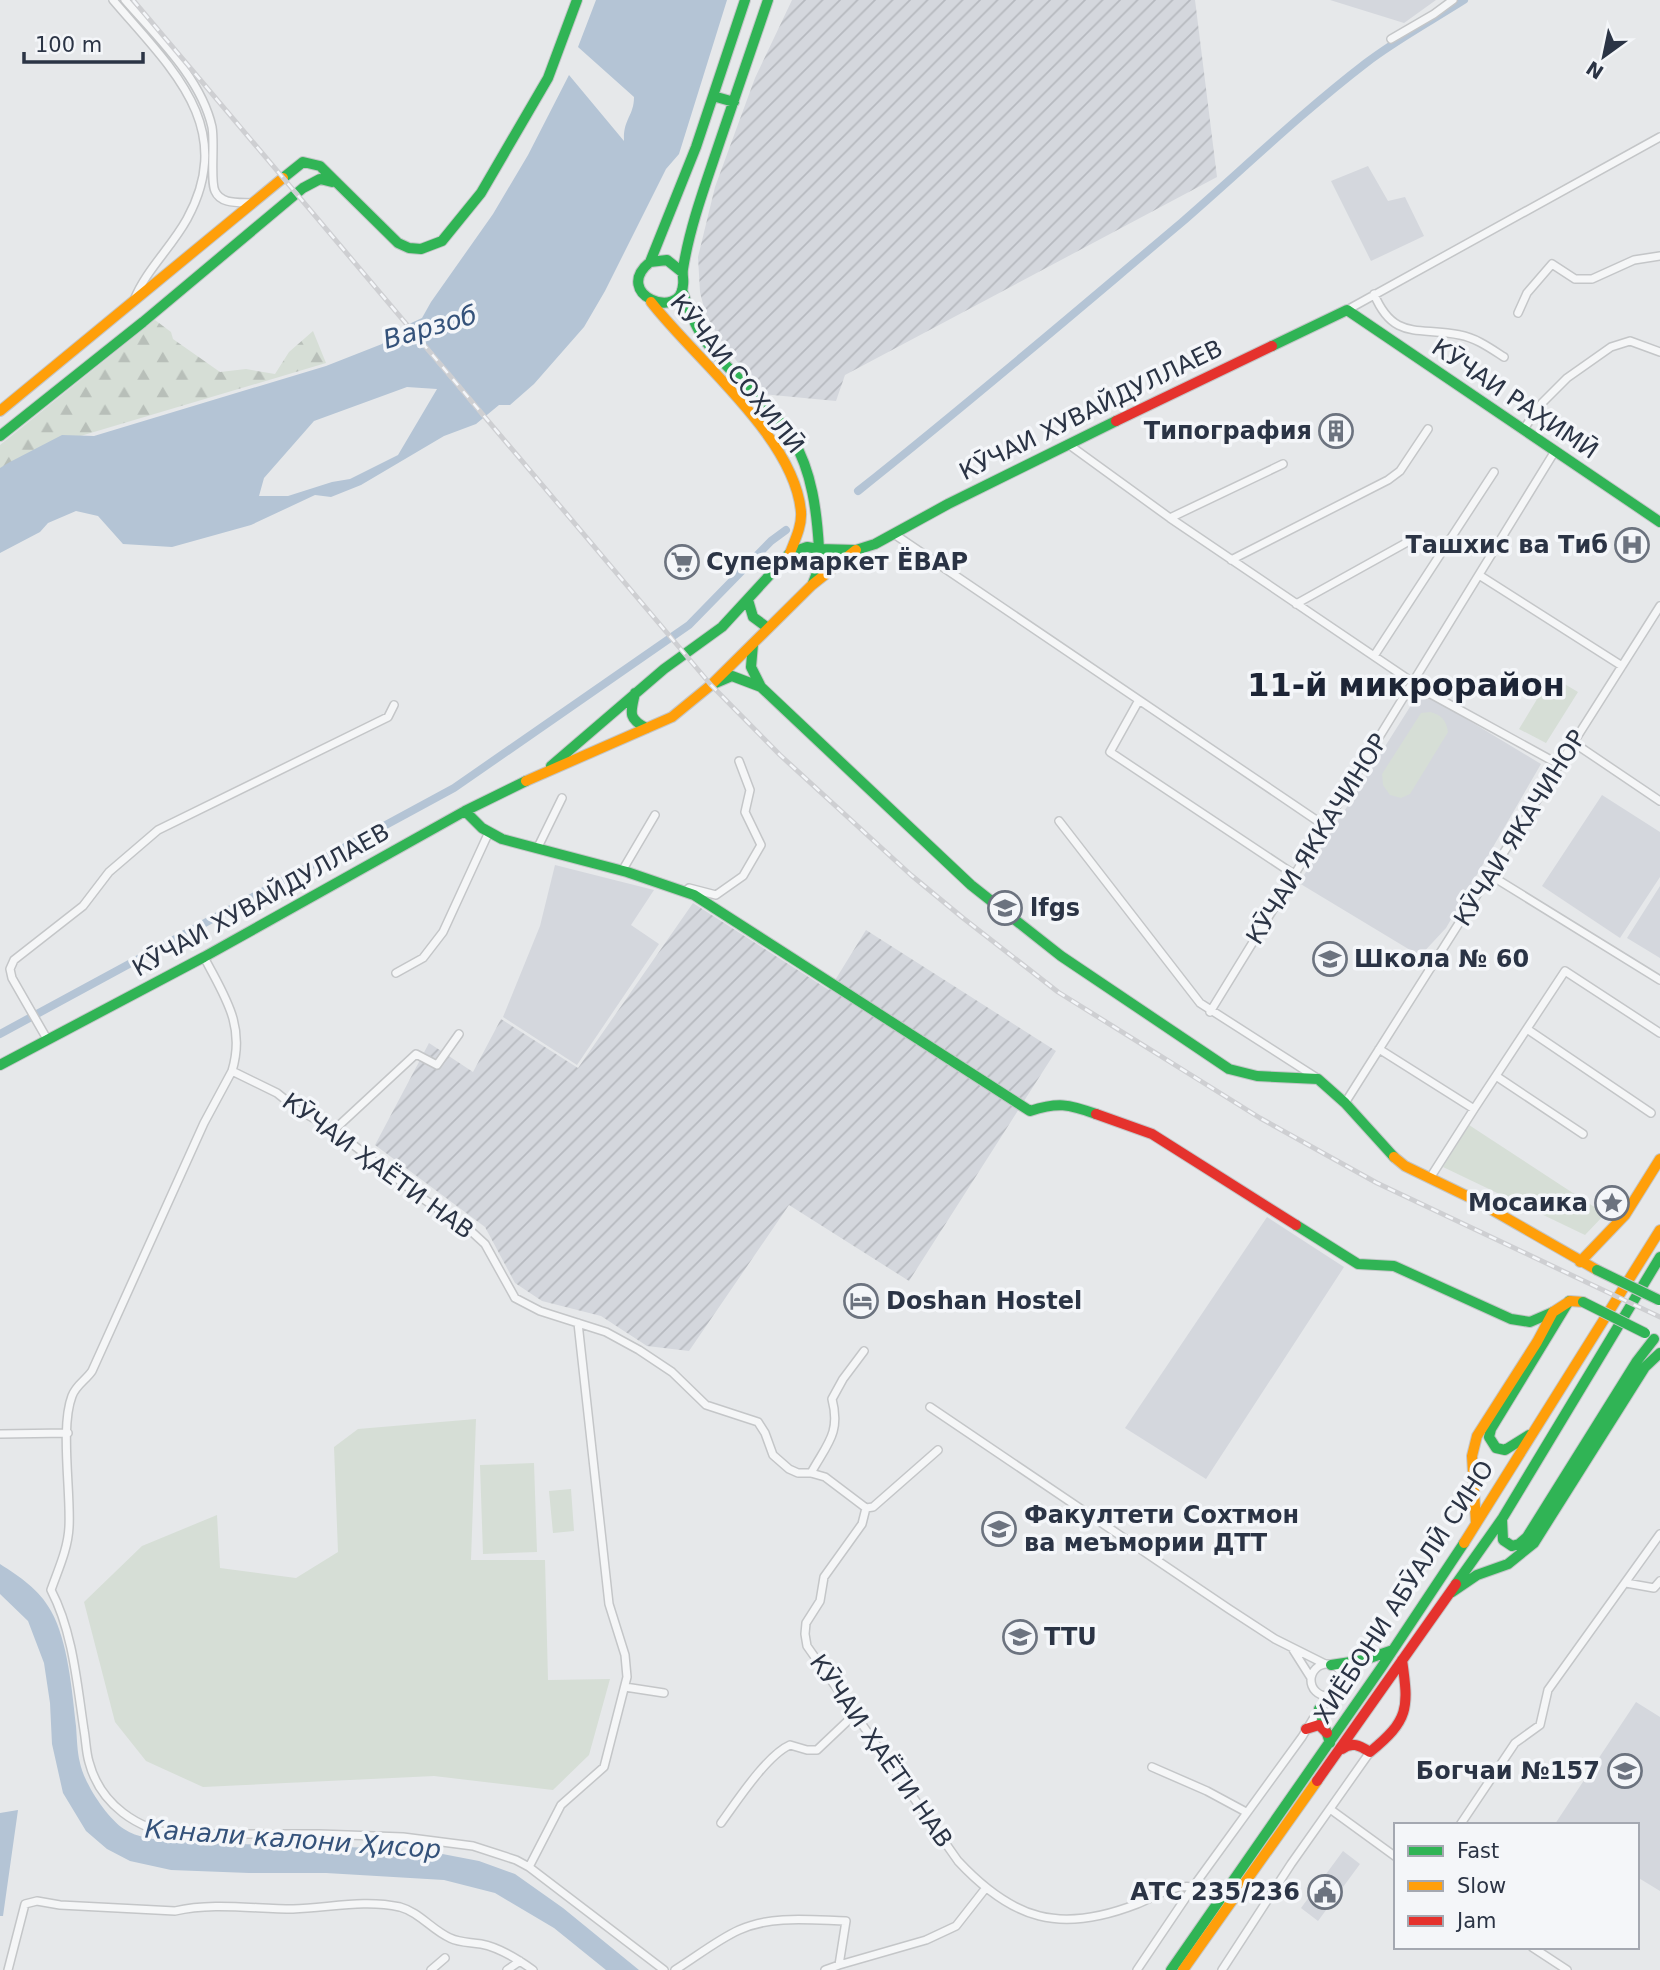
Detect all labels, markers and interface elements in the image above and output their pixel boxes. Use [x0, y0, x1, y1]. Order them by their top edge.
scale bar [24, 21, 144, 65]
north arrow [1569, 21, 1639, 91]
text: 100 m [35, 33, 102, 57]
text: N [1582, 57, 1607, 84]
street label: КӮЧАИ СОҲИЛӢ [664, 288, 810, 459]
water label: Варзоб [380, 299, 480, 355]
street label: КӮЧАИ РАҲИМӢ [1427, 332, 1604, 465]
street label: КӮЧАИ ХУВАЙДУЛЛАЕВ [954, 333, 1227, 486]
building icon: Типография [1317, 412, 1355, 450]
place label: Типография [1144, 417, 1312, 445]
hospital icon: Ташхис ва Тиб [1613, 526, 1651, 564]
place label: Ташхис ва Тиб [1405, 531, 1608, 559]
supermarket icon: Супермаркет ЁВАР [663, 543, 701, 581]
place label: Супермаркет ЁВАР [706, 547, 968, 576]
district label: 11-й микрорайон [1247, 666, 1565, 704]
street label: КӮЧАИ ЯКАЧИНОР [1447, 724, 1592, 931]
street label: КӮЧАИ ЯККАЧИНОР [1240, 728, 1393, 950]
street label: КӮЧАИ ХУВАЙДУЛЛАЕВ [127, 817, 394, 982]
school or university icon: lfgs [986, 889, 1024, 927]
place label: lfgs [1030, 894, 1080, 922]
school or university icon: Школа № 60 [1311, 940, 1349, 978]
place label: Школа № 60 [1354, 945, 1529, 973]
street label: КӮЧАИ ҲАЁТИ НАВ [277, 1086, 480, 1245]
place icon: Мосаика [1593, 1184, 1631, 1222]
place label: Мосаика [1468, 1189, 1588, 1217]
hotel icon: Doshan Hostel [842, 1282, 880, 1320]
place label: Doshan Hostel [886, 1287, 1082, 1315]
street label: ХИЁБОНИ АБӮАЛӢ СИНО [1308, 1455, 1500, 1729]
place label: Факултети Сохтмон ва меъмории ДТТ [1024, 1501, 1299, 1557]
school or university icon: Факултети Сохтмон ва меъмории ДТТ [980, 1510, 1018, 1548]
school or university icon: TTU [1001, 1618, 1039, 1656]
place label: TTU [1044, 1623, 1097, 1651]
street label: КӮЧАИ ҲАЁТИ НАВ [804, 1648, 959, 1853]
school or university icon: Богчаи №157 [1606, 1752, 1644, 1790]
place label: Богчаи №157 [1416, 1757, 1600, 1785]
water label: Канали калони Ҳисор [144, 1814, 442, 1864]
legend [1394, 1823, 1639, 1949]
text: Fast [1457, 1839, 1499, 1863]
public building icon: АТС 235/236 [1306, 1873, 1344, 1911]
text: Slow [1457, 1874, 1506, 1898]
place label: АТС 235/236 [1130, 1878, 1300, 1906]
text: Jam [1455, 1909, 1497, 1933]

